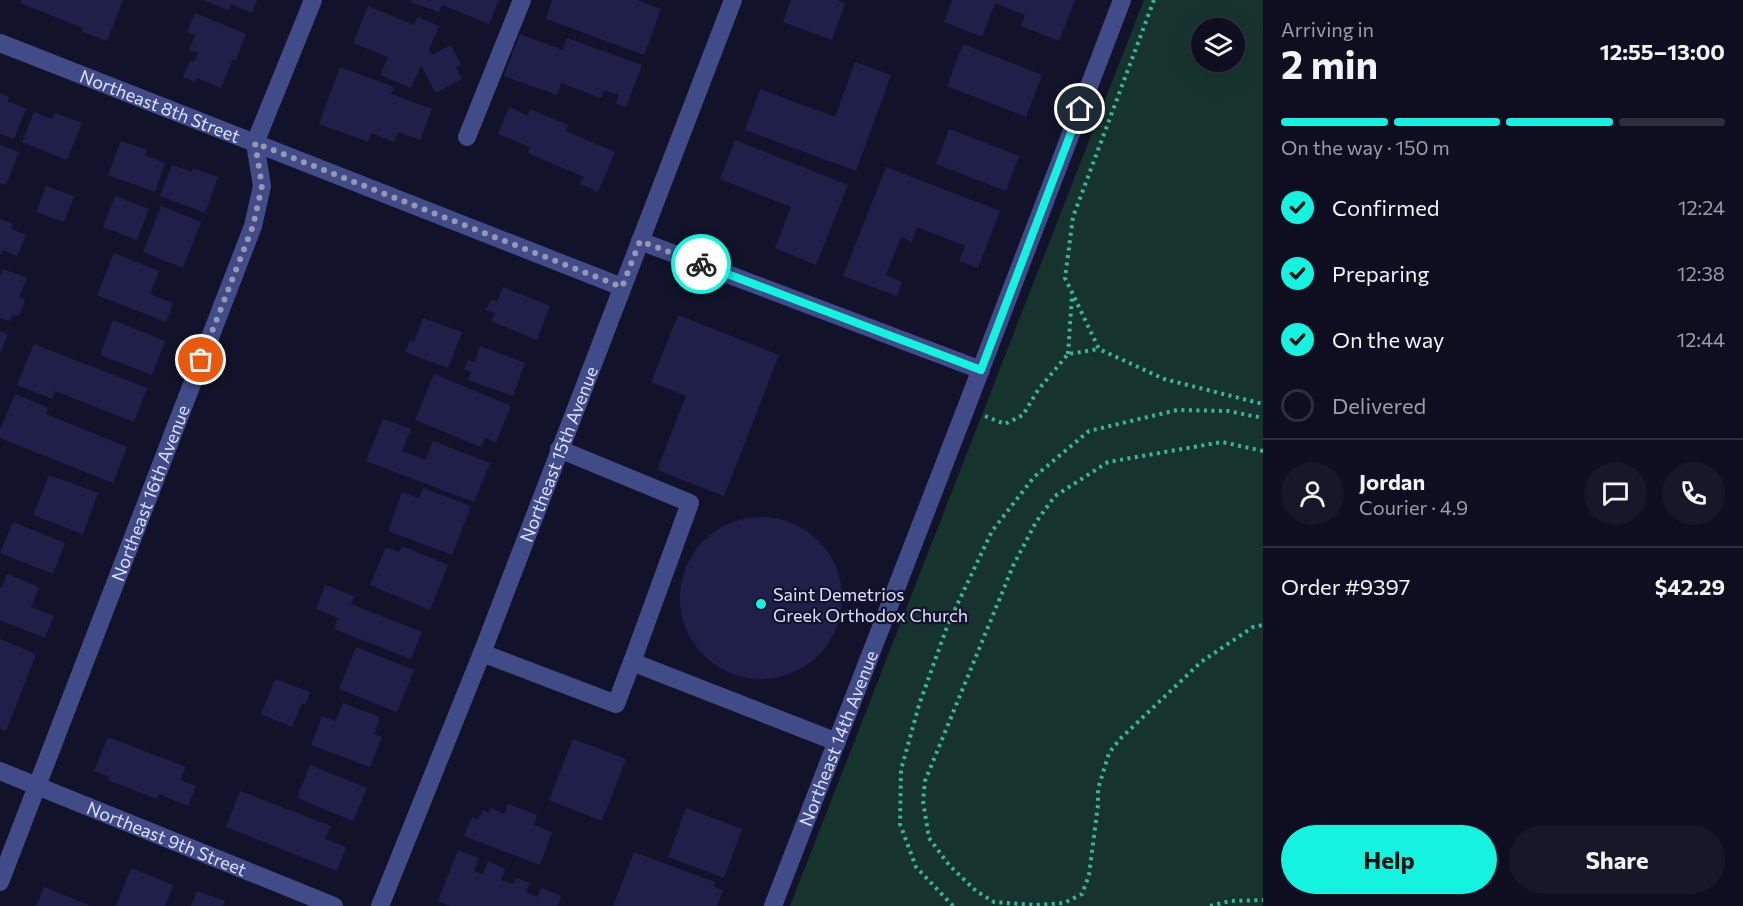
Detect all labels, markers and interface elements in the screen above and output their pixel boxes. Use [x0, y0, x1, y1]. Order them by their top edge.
text: Arriving in [1281, 17, 1374, 41]
map controls [1191, 18, 1245, 72]
button: layers [1191, 18, 1245, 72]
text: 12:55–13:00 [1600, 38, 1725, 65]
text: 2 min [1281, 39, 1378, 87]
street label: Northeast 8th Street [77, 64, 243, 147]
pin [1054, 83, 1105, 134]
icon: home [1063, 92, 1096, 125]
text: On the way · 150 m [1281, 135, 1450, 159]
icon: check [1281, 191, 1314, 224]
text: Confirmed [1332, 194, 1439, 221]
text: 12:24 [1678, 195, 1725, 219]
courier [671, 234, 731, 294]
icon: bike [685, 248, 718, 281]
icon: check [1281, 257, 1314, 290]
text: Preparing [1332, 260, 1429, 287]
text: 12:38 [1677, 261, 1725, 285]
icon: check [1281, 323, 1314, 356]
text: On the way [1332, 326, 1444, 353]
text: 12:44 [1677, 327, 1725, 351]
pin [175, 334, 226, 385]
icon: bag [184, 343, 217, 376]
street label: Northeast 15th Avenue [515, 363, 602, 545]
text: Delivered [1332, 392, 1426, 419]
street label: Northeast 16th Avenue [106, 402, 194, 584]
button: person [1281, 462, 1344, 525]
button: chat [1584, 462, 1647, 525]
button: phone [1662, 462, 1725, 525]
text: Jordan [1359, 468, 1425, 495]
text: Courier · 4.9 [1359, 495, 1468, 519]
text: Order #9397 [1281, 573, 1410, 600]
text: $42.29 [1655, 573, 1725, 600]
place label: Saint Demetrios Greek Orthodox Church [773, 583, 968, 626]
marker: Saint Demetrios Greek Orthodox Church [754, 597, 768, 611]
street label: Northeast 14th Avenue [794, 647, 882, 829]
street label: Northeast 9th Street [84, 796, 250, 881]
button: Help [1281, 825, 1497, 894]
button: Share [1509, 825, 1725, 894]

